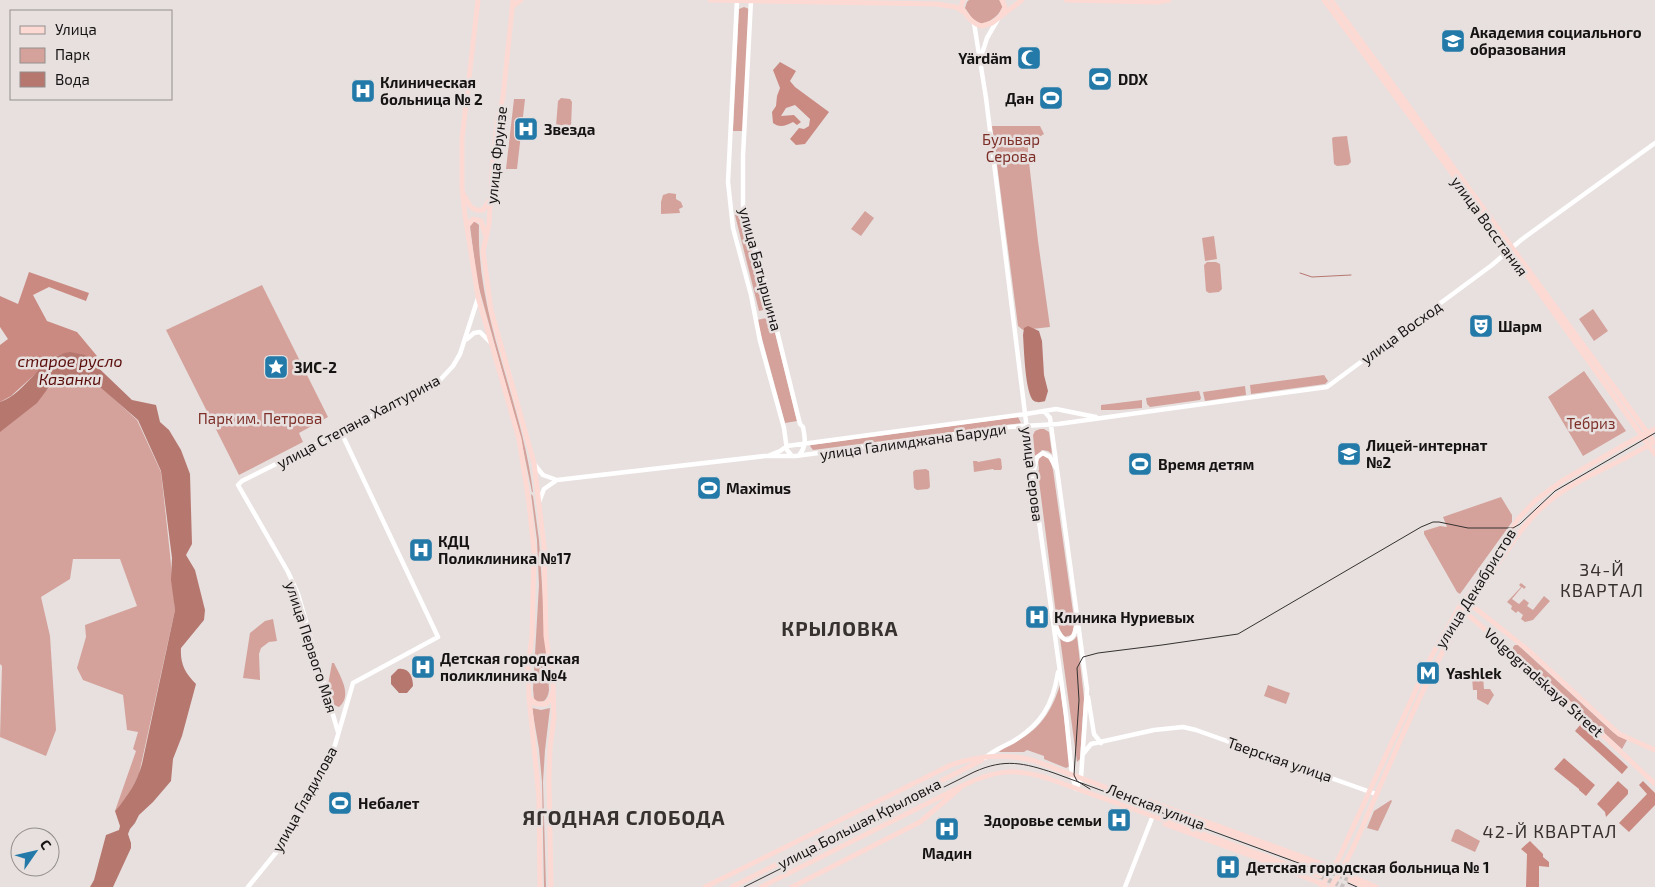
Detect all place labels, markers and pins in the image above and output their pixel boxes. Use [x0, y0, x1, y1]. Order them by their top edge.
place label: Академия социального образования [1470, 23, 1642, 58]
school or university icon: Академия социального образования [1440, 28, 1466, 54]
mosque icon: Yärdäm [1016, 45, 1042, 71]
place label: Yärdäm [958, 49, 1012, 67]
sports icon: DDX [1087, 66, 1113, 92]
place label: DDX [1118, 70, 1148, 88]
place label: Клиническая больница № 2 [380, 73, 483, 108]
hospital icon: Клиническая больница № 2 [350, 78, 376, 104]
sports icon: Дан [1038, 85, 1064, 111]
place label: Дан [1005, 89, 1034, 107]
hospital icon: Звезда [513, 116, 539, 142]
place label: Звезда [544, 120, 595, 138]
theatre icon: Шарм [1468, 313, 1494, 339]
place label: Шарм [1498, 317, 1542, 335]
place icon: ЗИС-2 [263, 354, 289, 380]
place label: ЗИС-2 [294, 358, 337, 376]
place label: Лицей-интернат №2 [1366, 436, 1488, 471]
school or university icon: Лицей-интернат №2 [1336, 441, 1362, 467]
sports icon: Время детям [1127, 451, 1153, 477]
place label: Время детям [1158, 455, 1254, 473]
sports icon: Maximus [696, 475, 722, 501]
place label: Maximus [726, 479, 791, 497]
place label: КДЦ Поликлиника №17 [438, 532, 571, 567]
hospital icon: КДЦ Поликлиника №17 [408, 537, 434, 563]
hospital icon: Клиника Нуриевых [1024, 604, 1050, 630]
place label: Клиника Нуриевых [1054, 608, 1195, 626]
place label: Детская городская поликлиника №4 [440, 649, 580, 684]
hospital icon: Детская городская поликлиника №4 [410, 654, 436, 680]
metro station icon: Yashlek [1415, 660, 1441, 686]
place label: Yashlek [1446, 664, 1502, 682]
sports icon: Небалет [327, 790, 353, 816]
place label: Небалет [358, 794, 420, 812]
hospital icon: Здоровье семьи [1106, 807, 1132, 833]
place label: Здоровье семьи [984, 811, 1102, 829]
hospital icon: Мадин [934, 816, 960, 842]
place label: Мадин [922, 844, 972, 862]
hospital icon: Детская городская больница № 1 [1215, 854, 1241, 880]
place label: Детская городская больница № 1 [1246, 858, 1489, 876]

